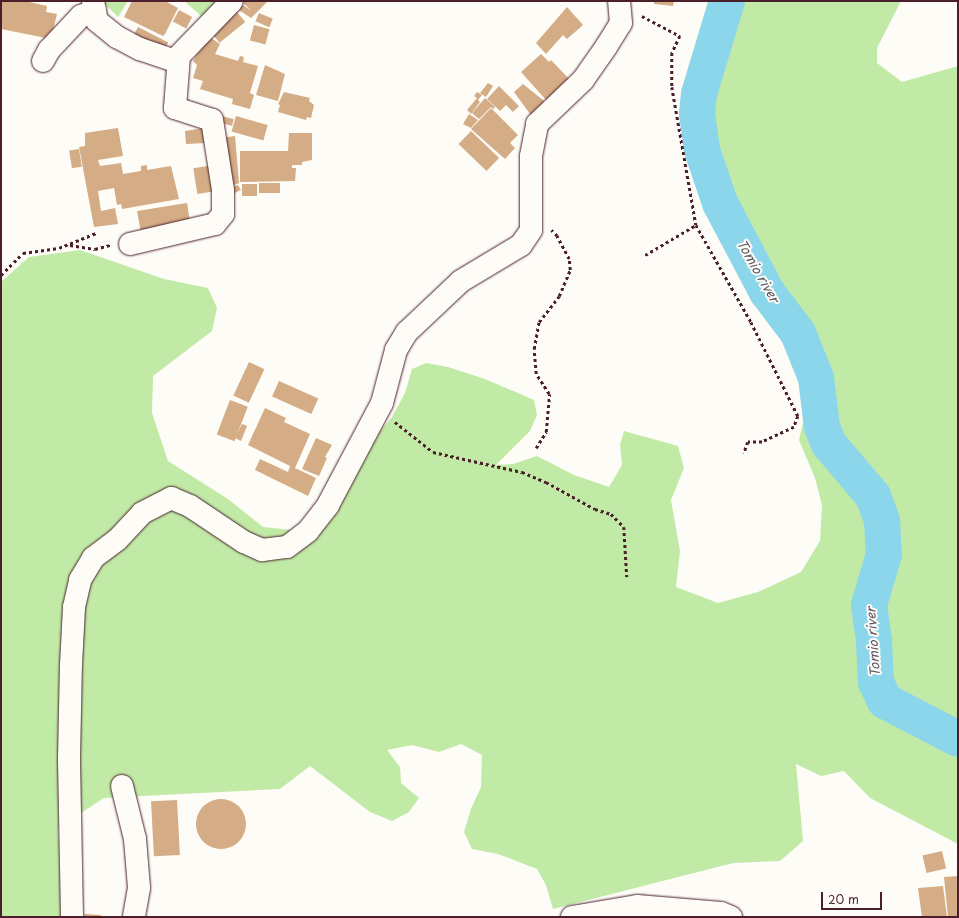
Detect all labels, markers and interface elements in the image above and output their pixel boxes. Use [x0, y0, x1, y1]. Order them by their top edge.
water label: Tomio river [734, 237, 782, 305]
water label: Tomio river [863, 606, 883, 678]
scale bar [823, 884, 884, 910]
text: 20 m [828, 890, 859, 908]

